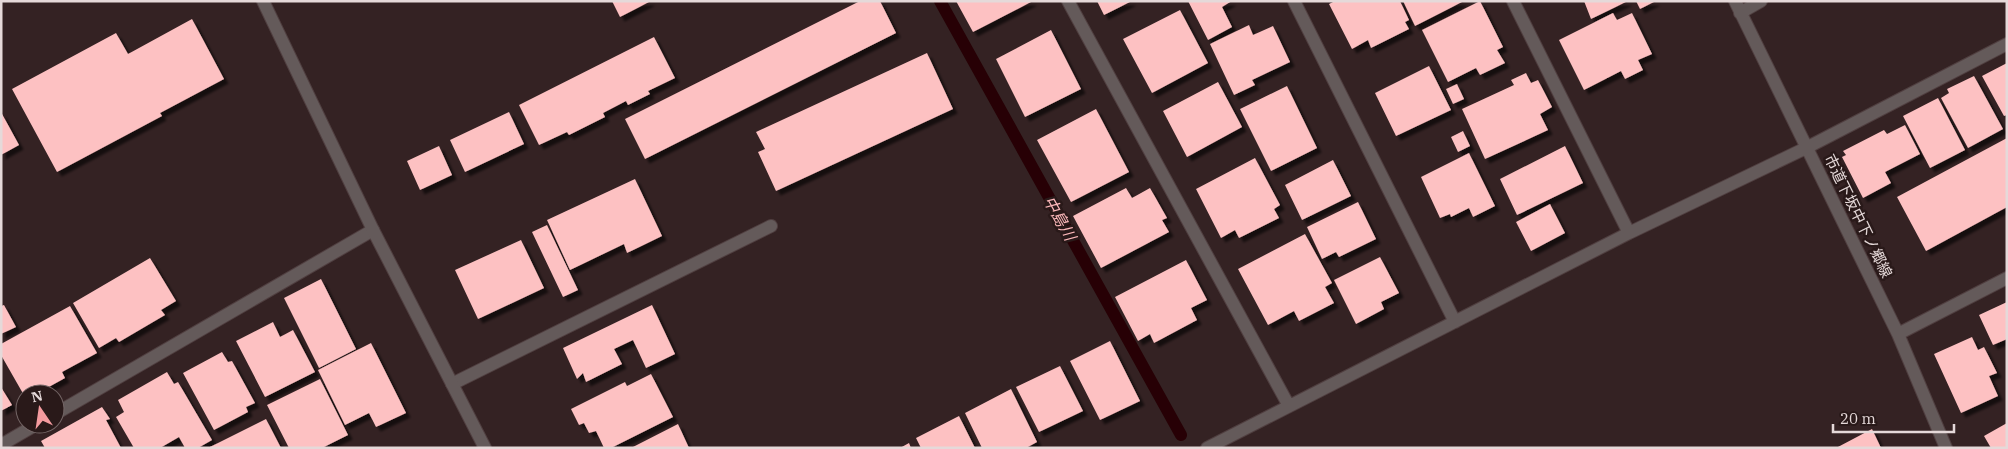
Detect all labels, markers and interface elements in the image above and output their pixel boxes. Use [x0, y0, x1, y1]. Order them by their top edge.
street label: 市道下坂中下ノ郷線 [1820, 151, 1897, 281]
water label: 中島川 [1040, 192, 1081, 246]
north arrow [15, 384, 65, 434]
text: N [30, 386, 44, 406]
scale bar [1833, 402, 1954, 434]
text: 20 m [1840, 409, 1876, 428]

